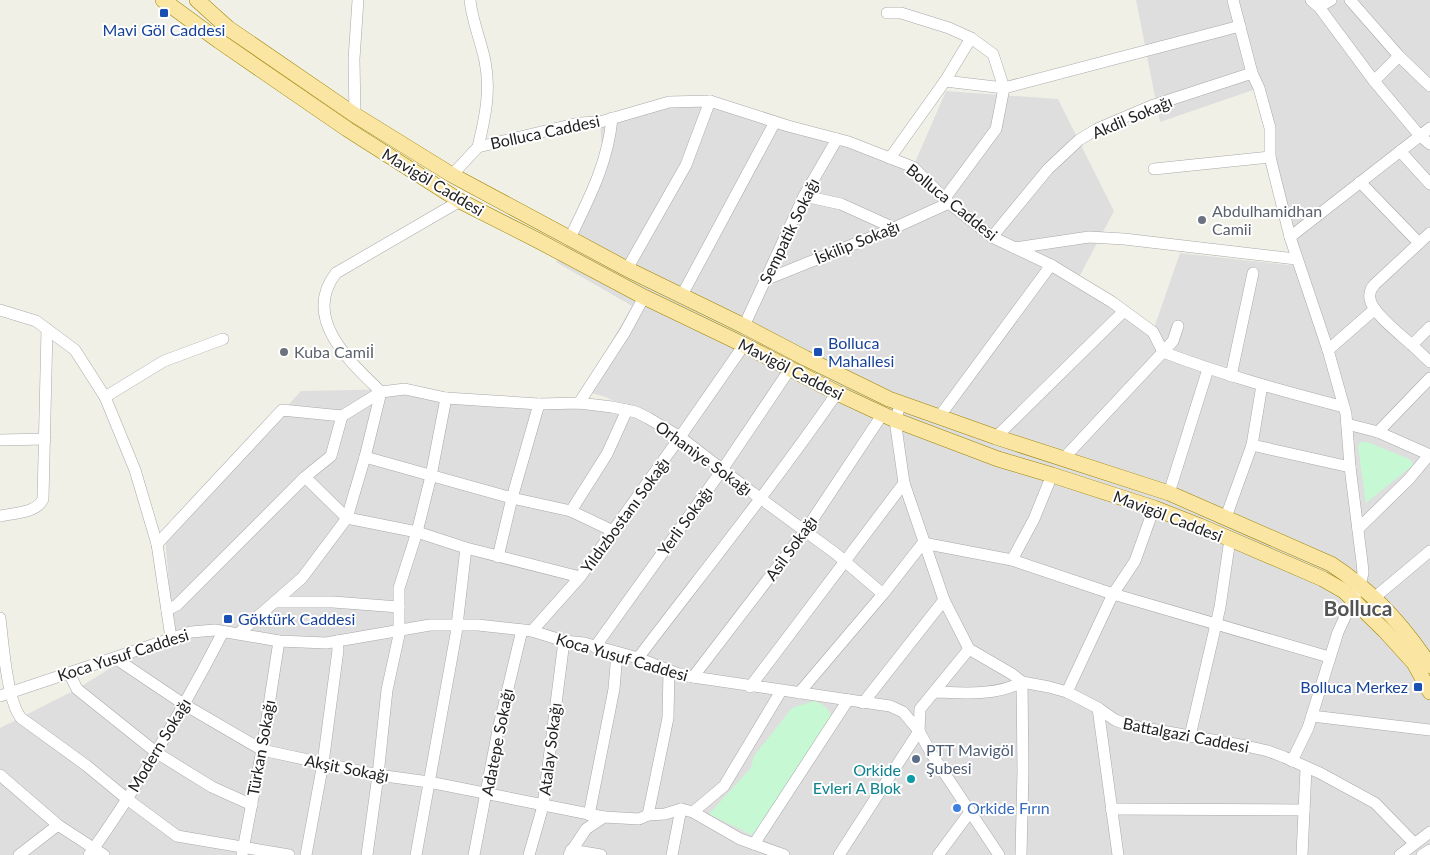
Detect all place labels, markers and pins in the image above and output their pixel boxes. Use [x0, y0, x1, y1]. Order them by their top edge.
marker: Mavi Göl Caddesi [158, 7, 170, 19]
place label: Mavi Göl Caddesi [103, 20, 225, 39]
place label: Abdulhamidhan Camii [1212, 201, 1322, 238]
marker: Abdulhamidhan Camii [1196, 214, 1208, 226]
place label: Bolluca Mahallesi [828, 333, 894, 370]
place label: Kuba Camiİ [294, 342, 374, 361]
marker: Kuba Camiİ [278, 346, 290, 358]
marker: Bolluca Mahallesi [812, 346, 824, 358]
place label: Göktürk Caddesi [238, 609, 355, 628]
marker: Göktürk Caddesi [222, 613, 234, 625]
place label: Bolluca Merkez [1300, 677, 1408, 696]
marker: Bolluca Merkez [1412, 681, 1424, 693]
place label: PTT Mavigöl Şubesi [926, 740, 1014, 777]
marker: PTT Mavigöl Şubesi [910, 753, 922, 765]
place label: Orkide Evleri A Blok [813, 760, 902, 797]
marker: Orkide Evleri A Blok [905, 773, 917, 785]
place label: Orkide Fırın [967, 798, 1050, 817]
marker: Orkide Fırın [951, 802, 963, 814]

